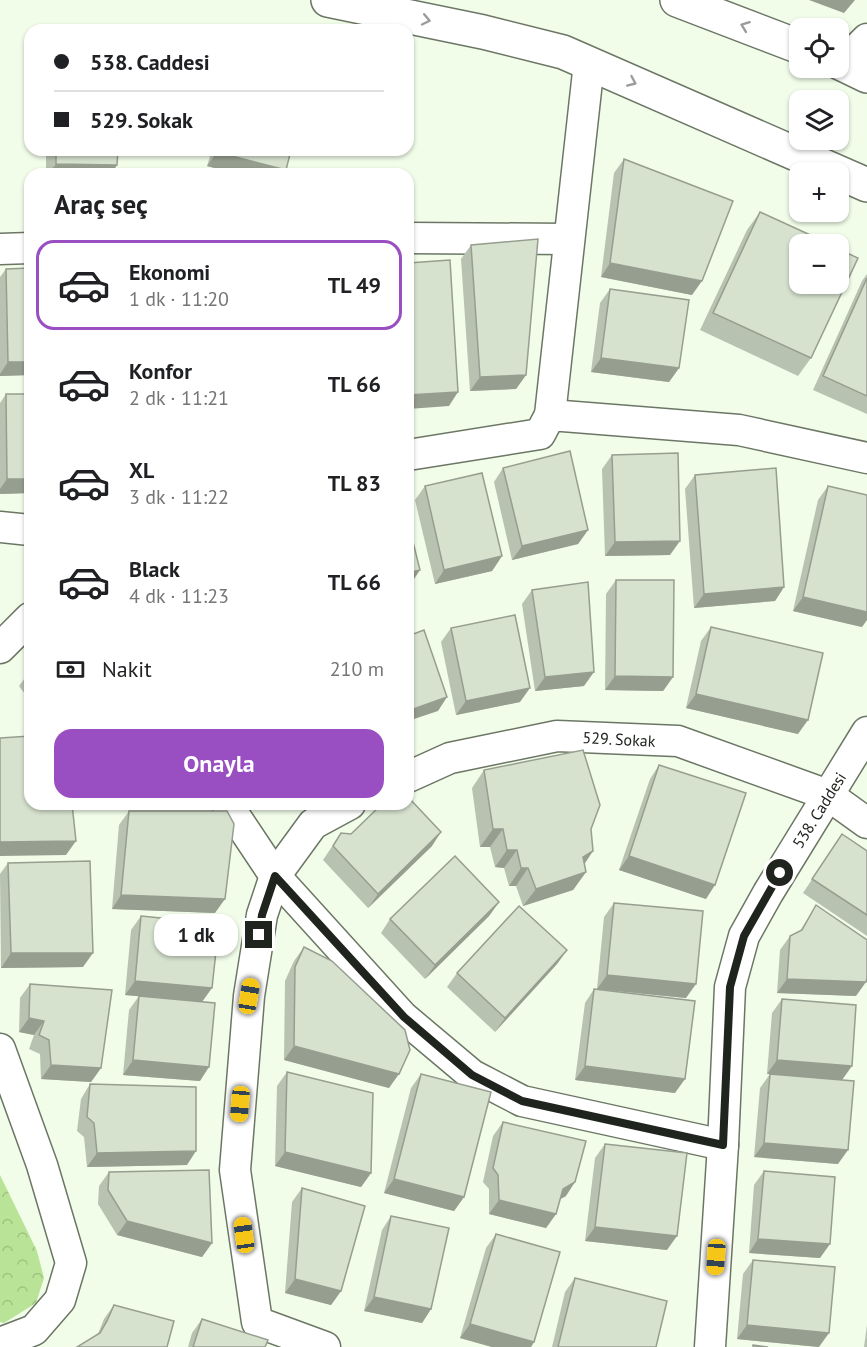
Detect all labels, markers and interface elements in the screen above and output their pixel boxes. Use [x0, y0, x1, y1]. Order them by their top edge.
one-way arrow [421, 13, 431, 26]
map controls [789, 18, 849, 294]
button: locate [789, 18, 849, 78]
one-way arrow [740, 21, 751, 33]
text: 538. Caddesi [90, 48, 210, 76]
one-way arrow [626, 75, 637, 87]
button: layers [789, 90, 849, 150]
text: 529. Sokak [90, 106, 193, 134]
button: + [789, 162, 849, 222]
text: Araç seç [54, 187, 148, 221]
button: − [789, 234, 849, 294]
icon: car [57, 258, 111, 312]
text: Ekonomi [129, 258, 210, 286]
text: TL 49 [328, 271, 381, 299]
text: 1 dk · 11:20 [129, 286, 229, 312]
icon: car [57, 357, 111, 411]
text: Konfor [129, 357, 192, 385]
text: TL 66 [328, 370, 381, 398]
text: 2 dk · 11:21 [129, 385, 229, 411]
icon: car [57, 456, 111, 510]
text: XL [129, 456, 154, 484]
text: TL 83 [328, 469, 381, 497]
text: 3 dk · 11:22 [129, 484, 229, 510]
icon: car [57, 555, 111, 609]
text: Black [129, 555, 180, 583]
text: TL 66 [328, 568, 381, 596]
text: 4 dk · 11:23 [129, 583, 229, 609]
icon: cash [54, 653, 87, 686]
text: Nakit [102, 655, 152, 683]
text: 210 m [330, 656, 384, 682]
street label: 529. Sokak [582, 727, 656, 751]
button: Onayla [54, 729, 384, 798]
street label: 538. Caddesi [788, 768, 850, 852]
route start [766, 859, 793, 886]
callout: 1 dk [154, 914, 238, 956]
route end [245, 921, 272, 948]
text: 1 dk [178, 922, 215, 948]
car [237, 977, 261, 1015]
car [229, 1085, 251, 1123]
car [233, 1216, 255, 1254]
car [706, 1238, 726, 1276]

